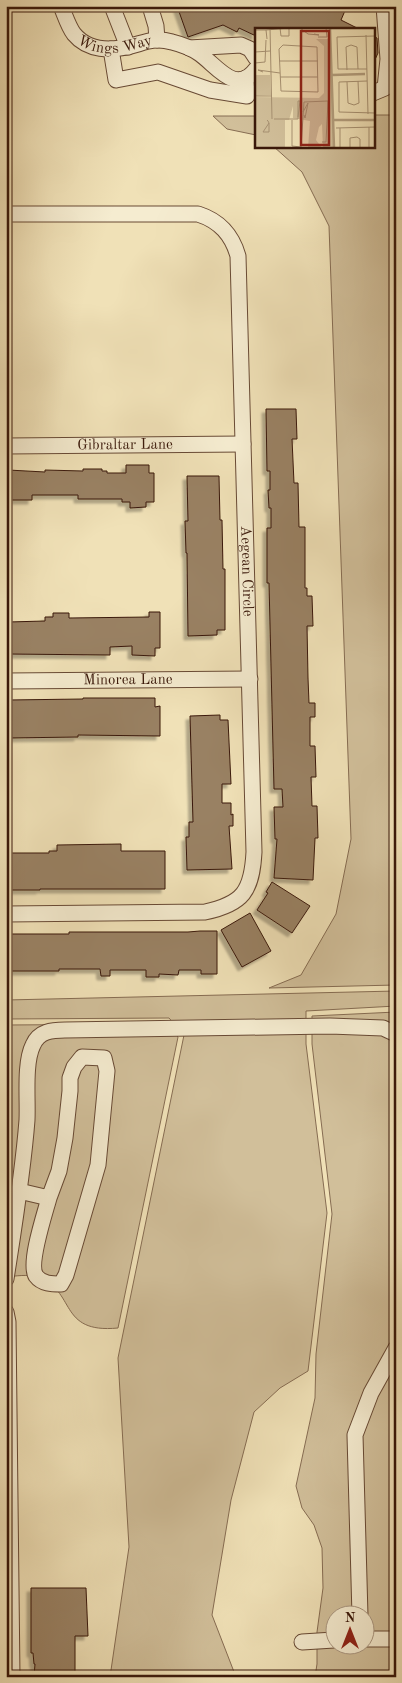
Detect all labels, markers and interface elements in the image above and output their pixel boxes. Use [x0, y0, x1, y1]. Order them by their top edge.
inset map [255, 28, 374, 148]
street label: Wings Way [75, 33, 154, 56]
street label: Gibraltar Lane [77, 437, 173, 453]
street label: Aegean Circle [238, 526, 255, 617]
street label: Minorea Lane [83, 672, 173, 688]
north arrow [324, 1606, 374, 1656]
text: N [345, 1611, 356, 1625]

